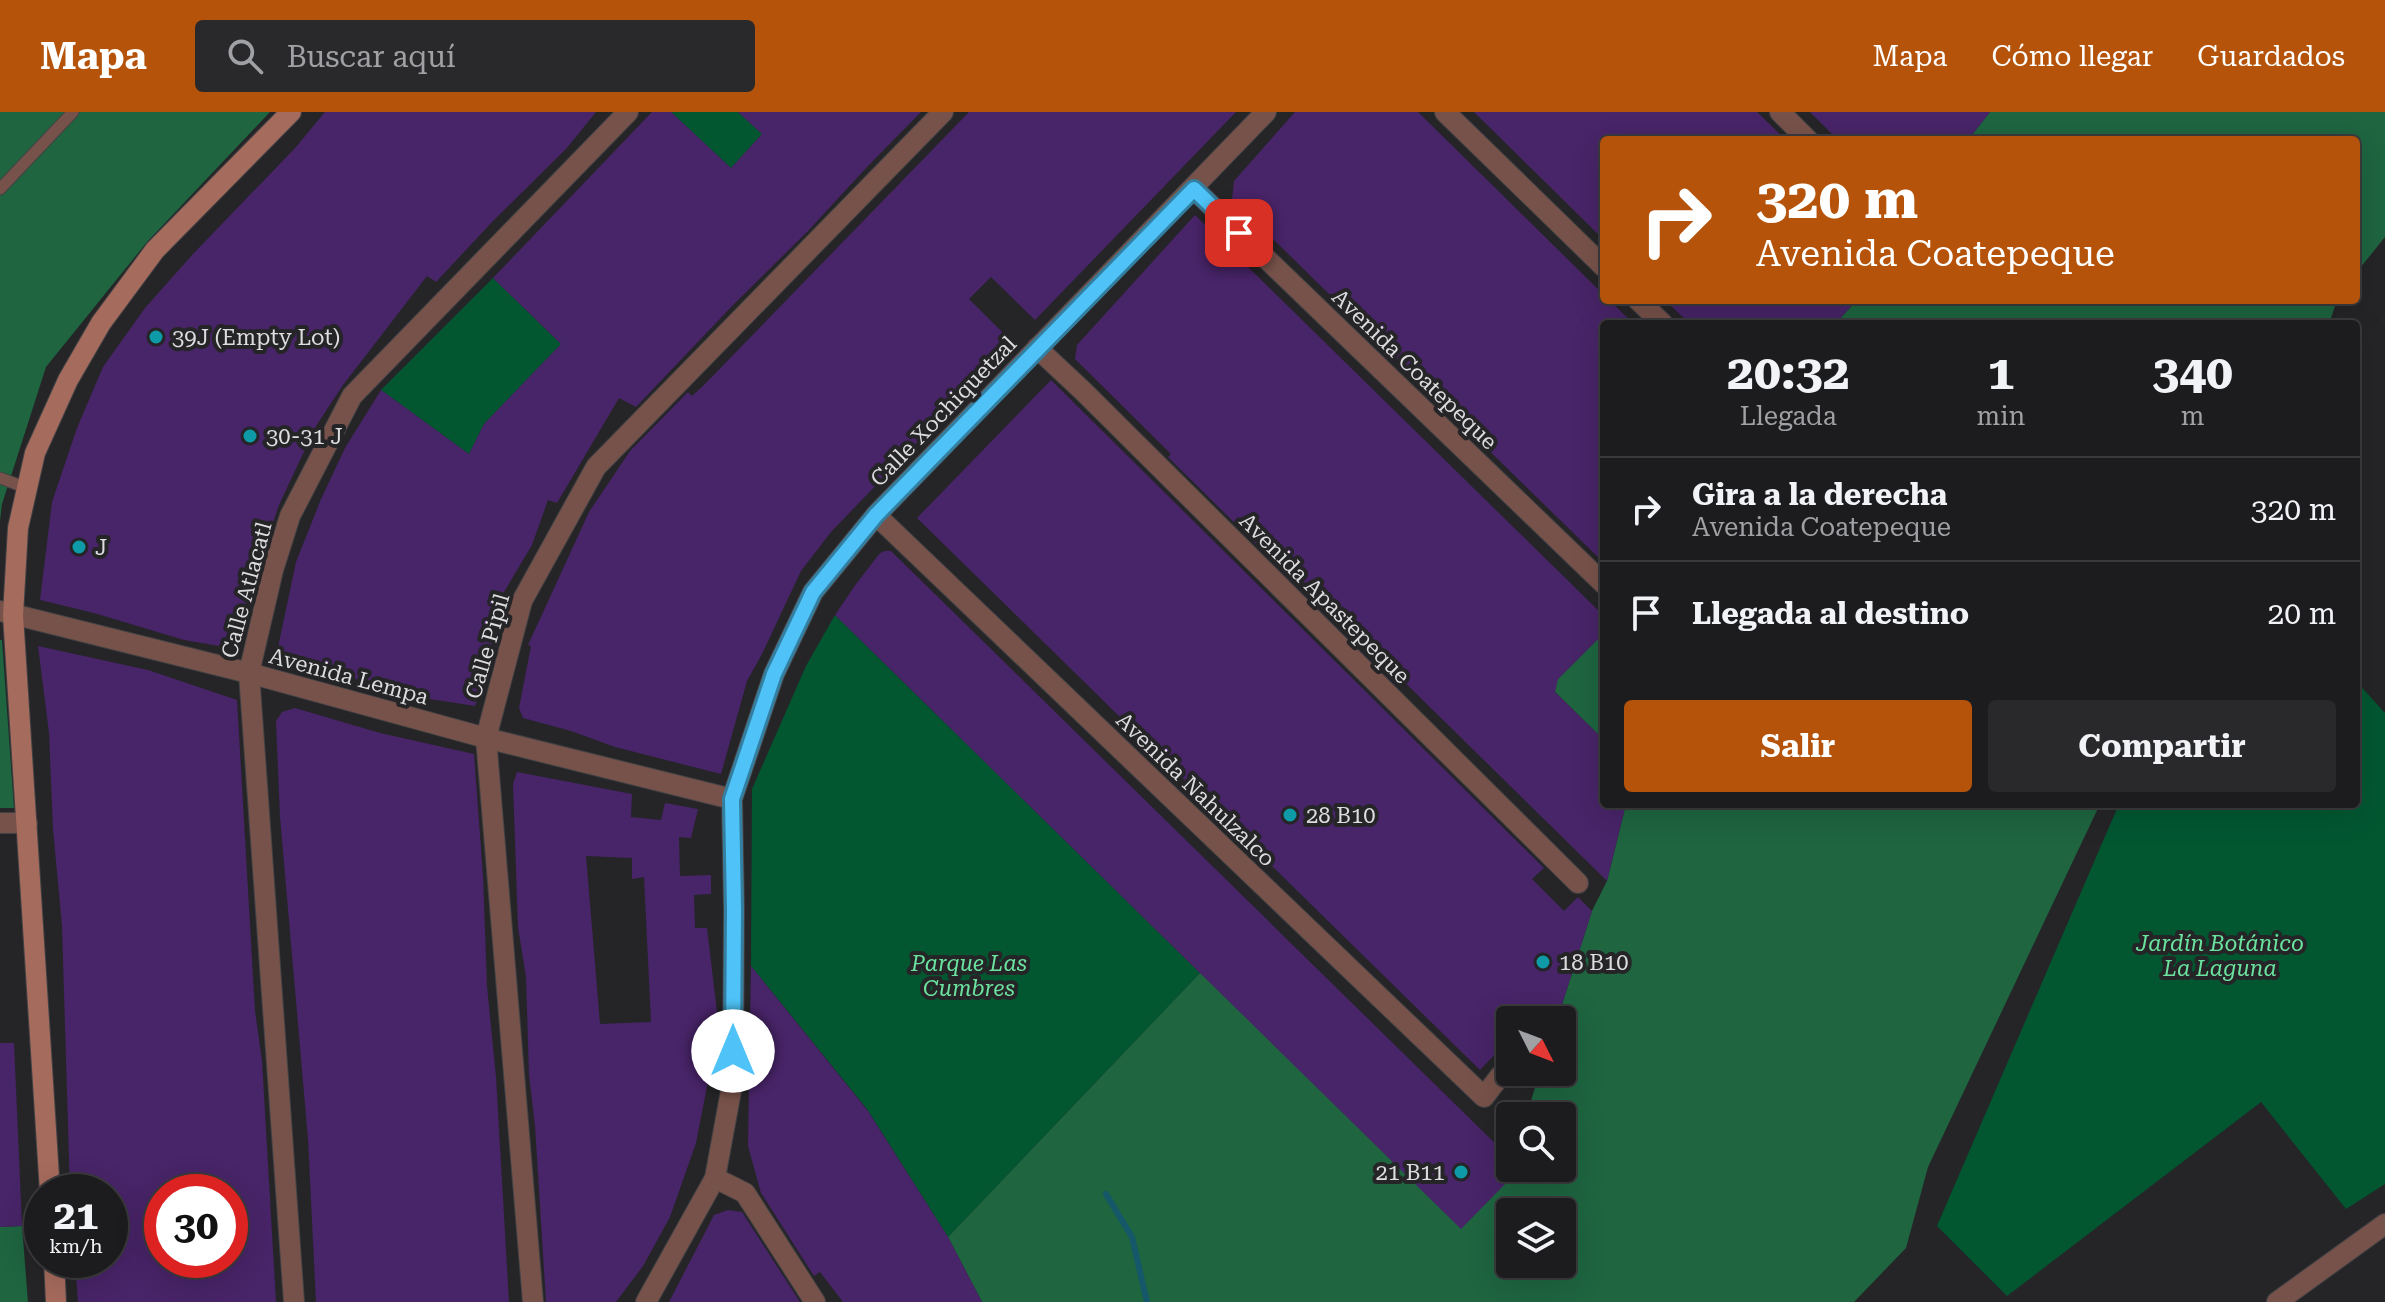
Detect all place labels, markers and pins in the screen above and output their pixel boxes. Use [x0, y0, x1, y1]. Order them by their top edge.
pin [1205, 199, 1273, 267]
place label: 39J (Empty Lot) [172, 325, 340, 350]
marker: 39J (Empty Lot) [147, 328, 165, 346]
place label: 30-31 J [266, 424, 343, 449]
marker: 30-31 J [241, 427, 259, 445]
place label: J [95, 535, 107, 560]
marker: J [70, 538, 88, 556]
place label: 28 B10 [1306, 803, 1376, 828]
marker: 28 B10 [1281, 806, 1299, 824]
place label: 18 B10 [1559, 950, 1629, 975]
marker: 18 B10 [1534, 953, 1552, 971]
place label: 21 B11 [1375, 1160, 1445, 1185]
marker: 21 B11 [1452, 1163, 1470, 1181]

